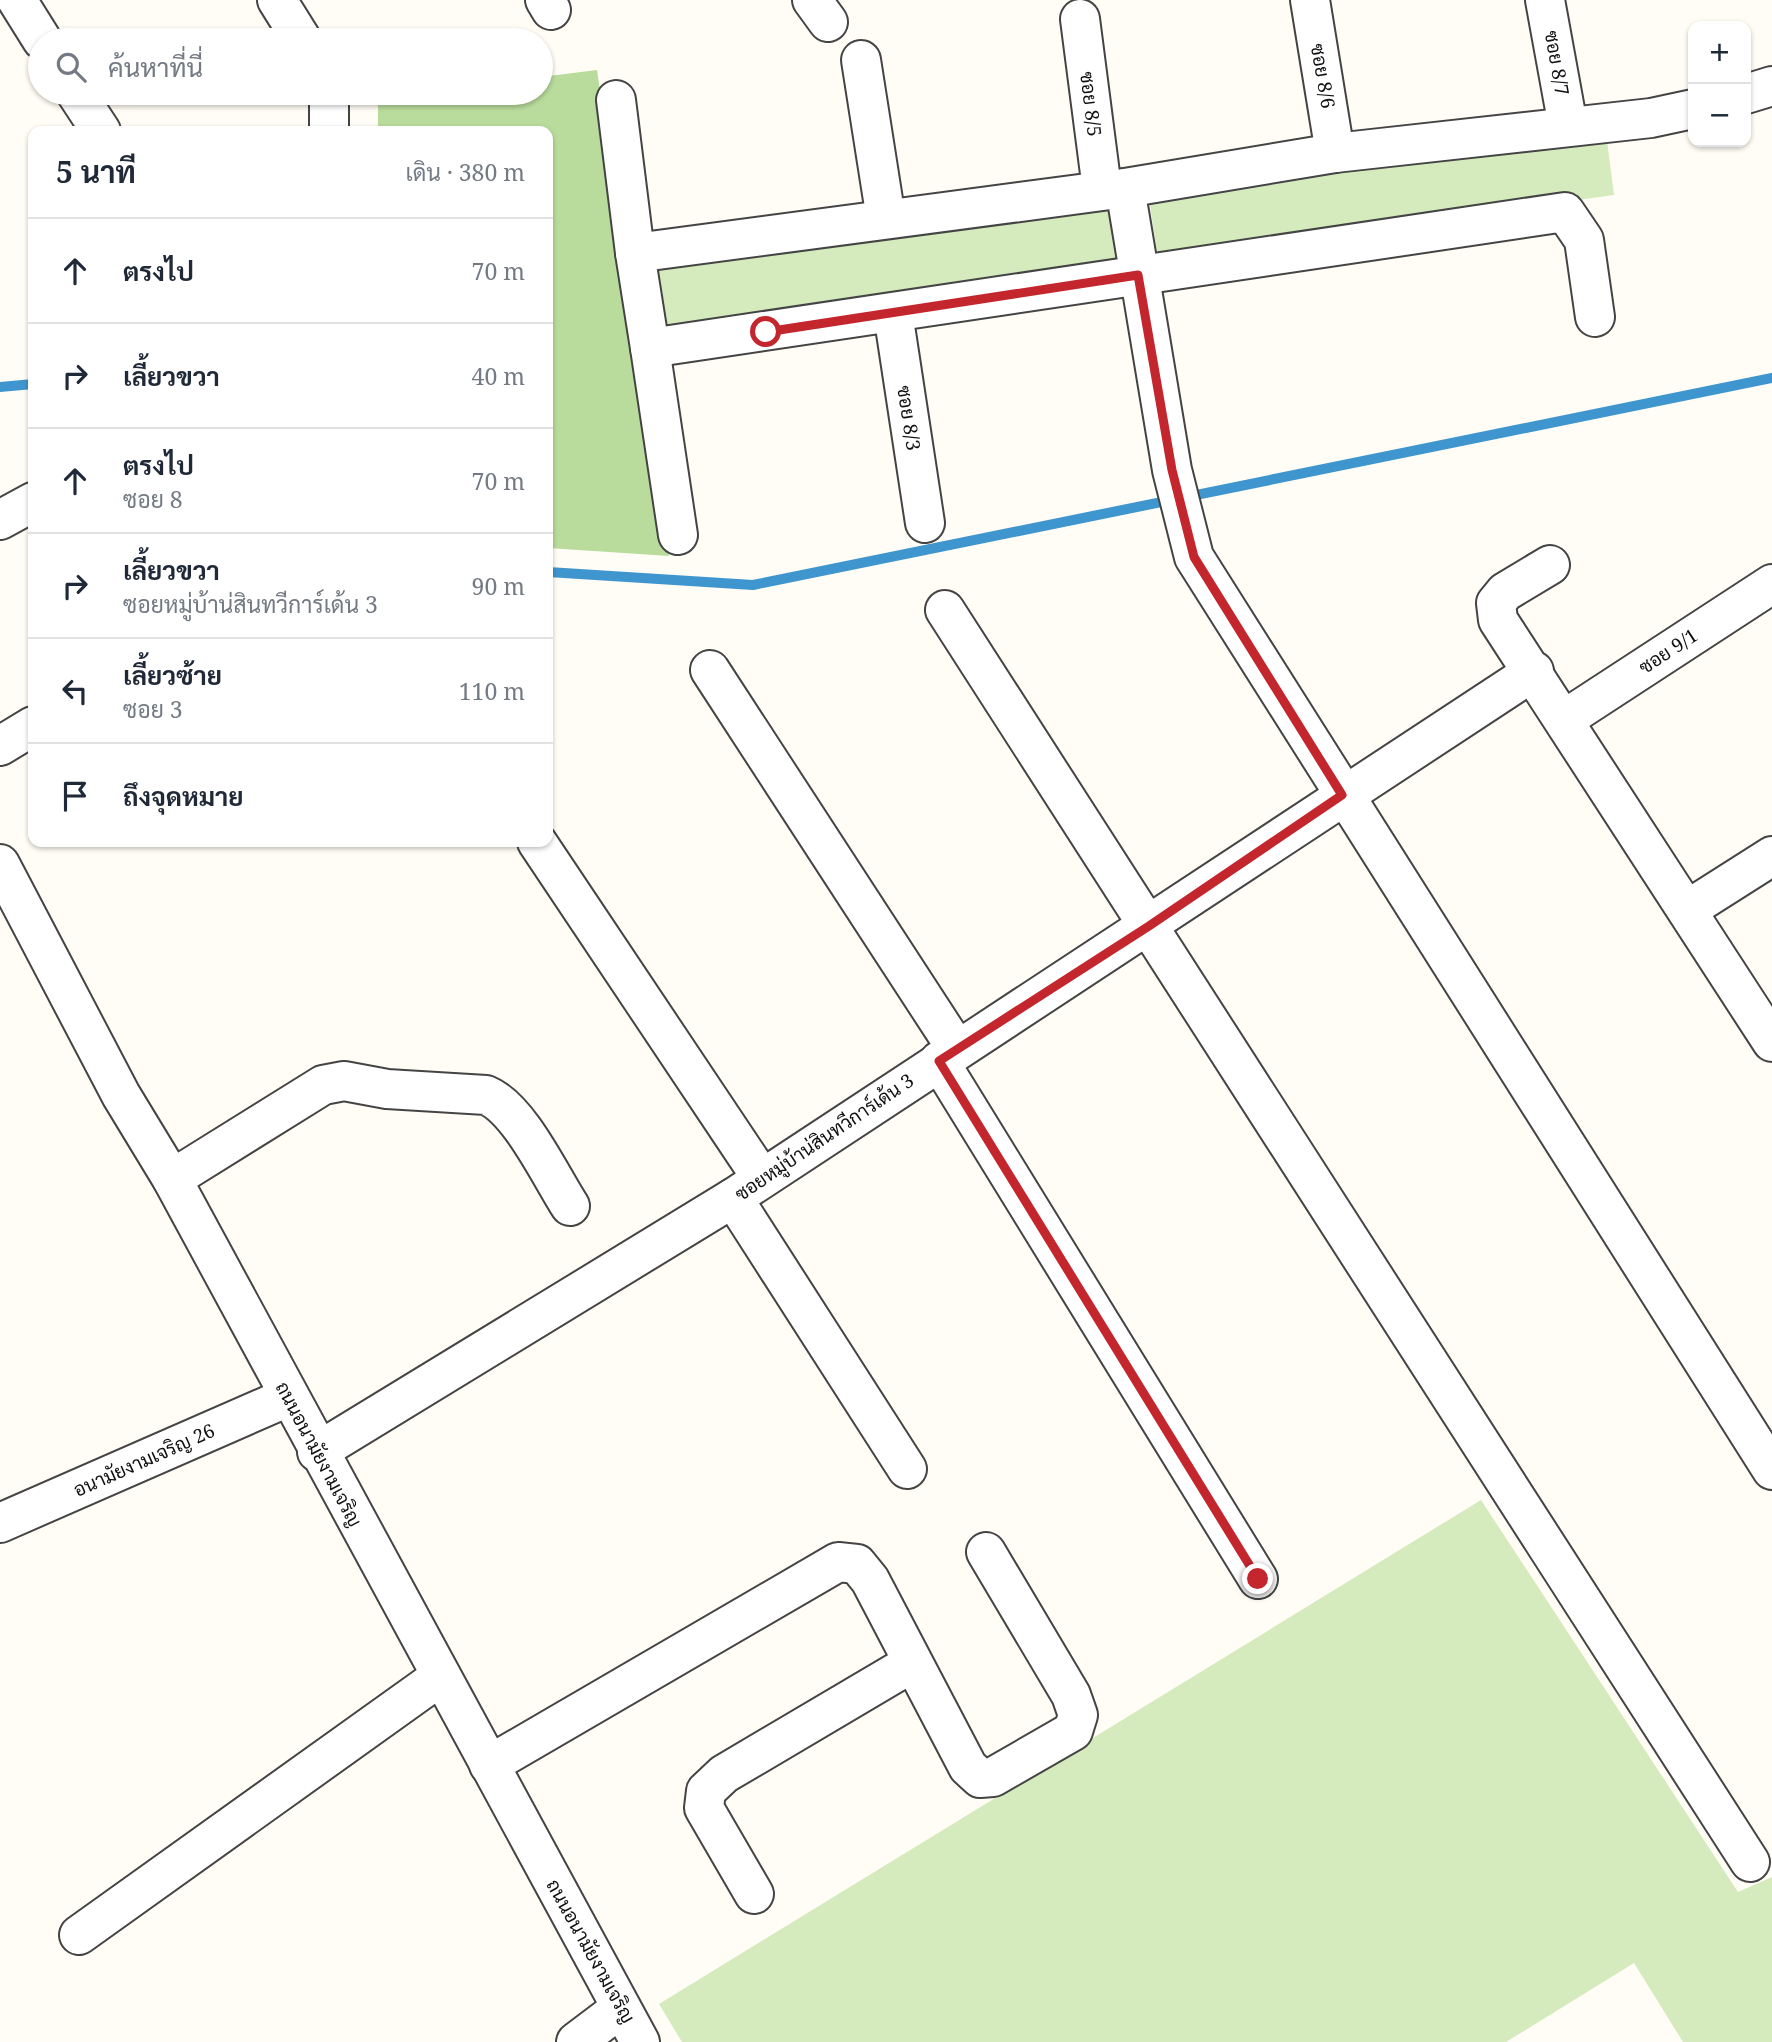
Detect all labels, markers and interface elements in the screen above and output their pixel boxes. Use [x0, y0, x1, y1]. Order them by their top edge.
map controls [1688, 21, 1751, 147]
button: + [1688, 21, 1751, 84]
search box [28, 28, 553, 105]
street label: ซอย 8/7 [1539, 29, 1575, 97]
street label: ซอย 8/6 [1305, 42, 1341, 110]
icon: search [52, 48, 90, 86]
text: ค้นหาที่นี่ [108, 49, 203, 85]
street label: ซอย 8/5 [1074, 70, 1108, 138]
button: − [1688, 84, 1751, 147]
text: 5 นาที [56, 151, 136, 192]
text: เดิน · 380 m [406, 156, 525, 188]
icon: ahead [56, 252, 94, 290]
text: ตรงไป [123, 253, 194, 289]
text: 70 m [472, 255, 525, 287]
route start [750, 316, 781, 347]
icon: right [56, 357, 94, 395]
text: เลี้ยวขวา [123, 358, 220, 394]
text: 40 m [472, 360, 525, 392]
street label: ซอย 8/3 [891, 384, 927, 452]
text: ตรงไป [123, 447, 194, 483]
icon: ahead [56, 462, 94, 500]
text: 70 m [472, 465, 525, 497]
text: ซอย 8 [123, 483, 183, 515]
text: เลี้ยวขวา [123, 552, 220, 588]
icon: right [56, 567, 94, 605]
text: 90 m [472, 570, 525, 602]
text: ซอยหมู่บ้าน่สินทวีการ์เด้น 3 [123, 588, 378, 620]
street label: ซอย 9/1 [1633, 622, 1703, 680]
text: เลี้ยวซ้าย [123, 657, 222, 693]
icon: left [56, 672, 94, 710]
text: 110 m [459, 675, 525, 707]
text: ซอย 3 [123, 693, 183, 725]
icon: arrive [56, 777, 94, 815]
text: ถึงจุดหมาย [123, 778, 244, 814]
street label: ซอยหมู่บ้าน่สินทวีการ์เด้น 3 [729, 1067, 919, 1207]
street label: ถนนอนามัยงามเจริญ [270, 1377, 368, 1531]
street label: อนามัยงามเจริญ 26 [69, 1417, 219, 1503]
route end [1242, 1563, 1273, 1594]
street label: ถนนอนามัยงามเจริญ [541, 1874, 641, 2028]

